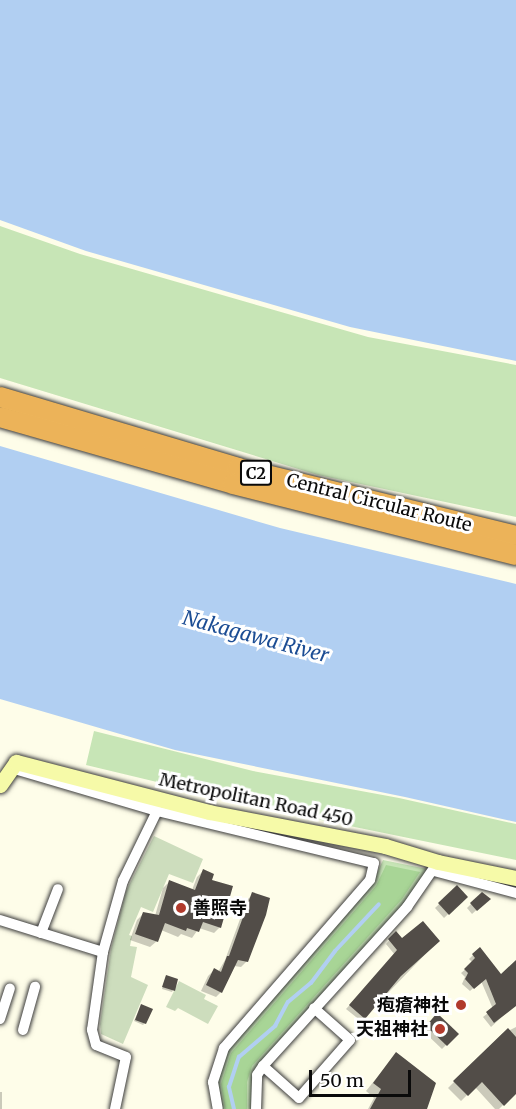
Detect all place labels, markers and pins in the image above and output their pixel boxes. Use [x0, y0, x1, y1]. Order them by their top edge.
place label: 善照寺 [193, 897, 247, 919]
marker: 善照寺 [174, 901, 188, 915]
place label: 疱瘡神社 [377, 994, 449, 1016]
marker: 疱瘡神社 [454, 998, 468, 1012]
place label: 天祖神社 [356, 1018, 428, 1040]
marker: 天祖神社 [433, 1022, 447, 1036]

